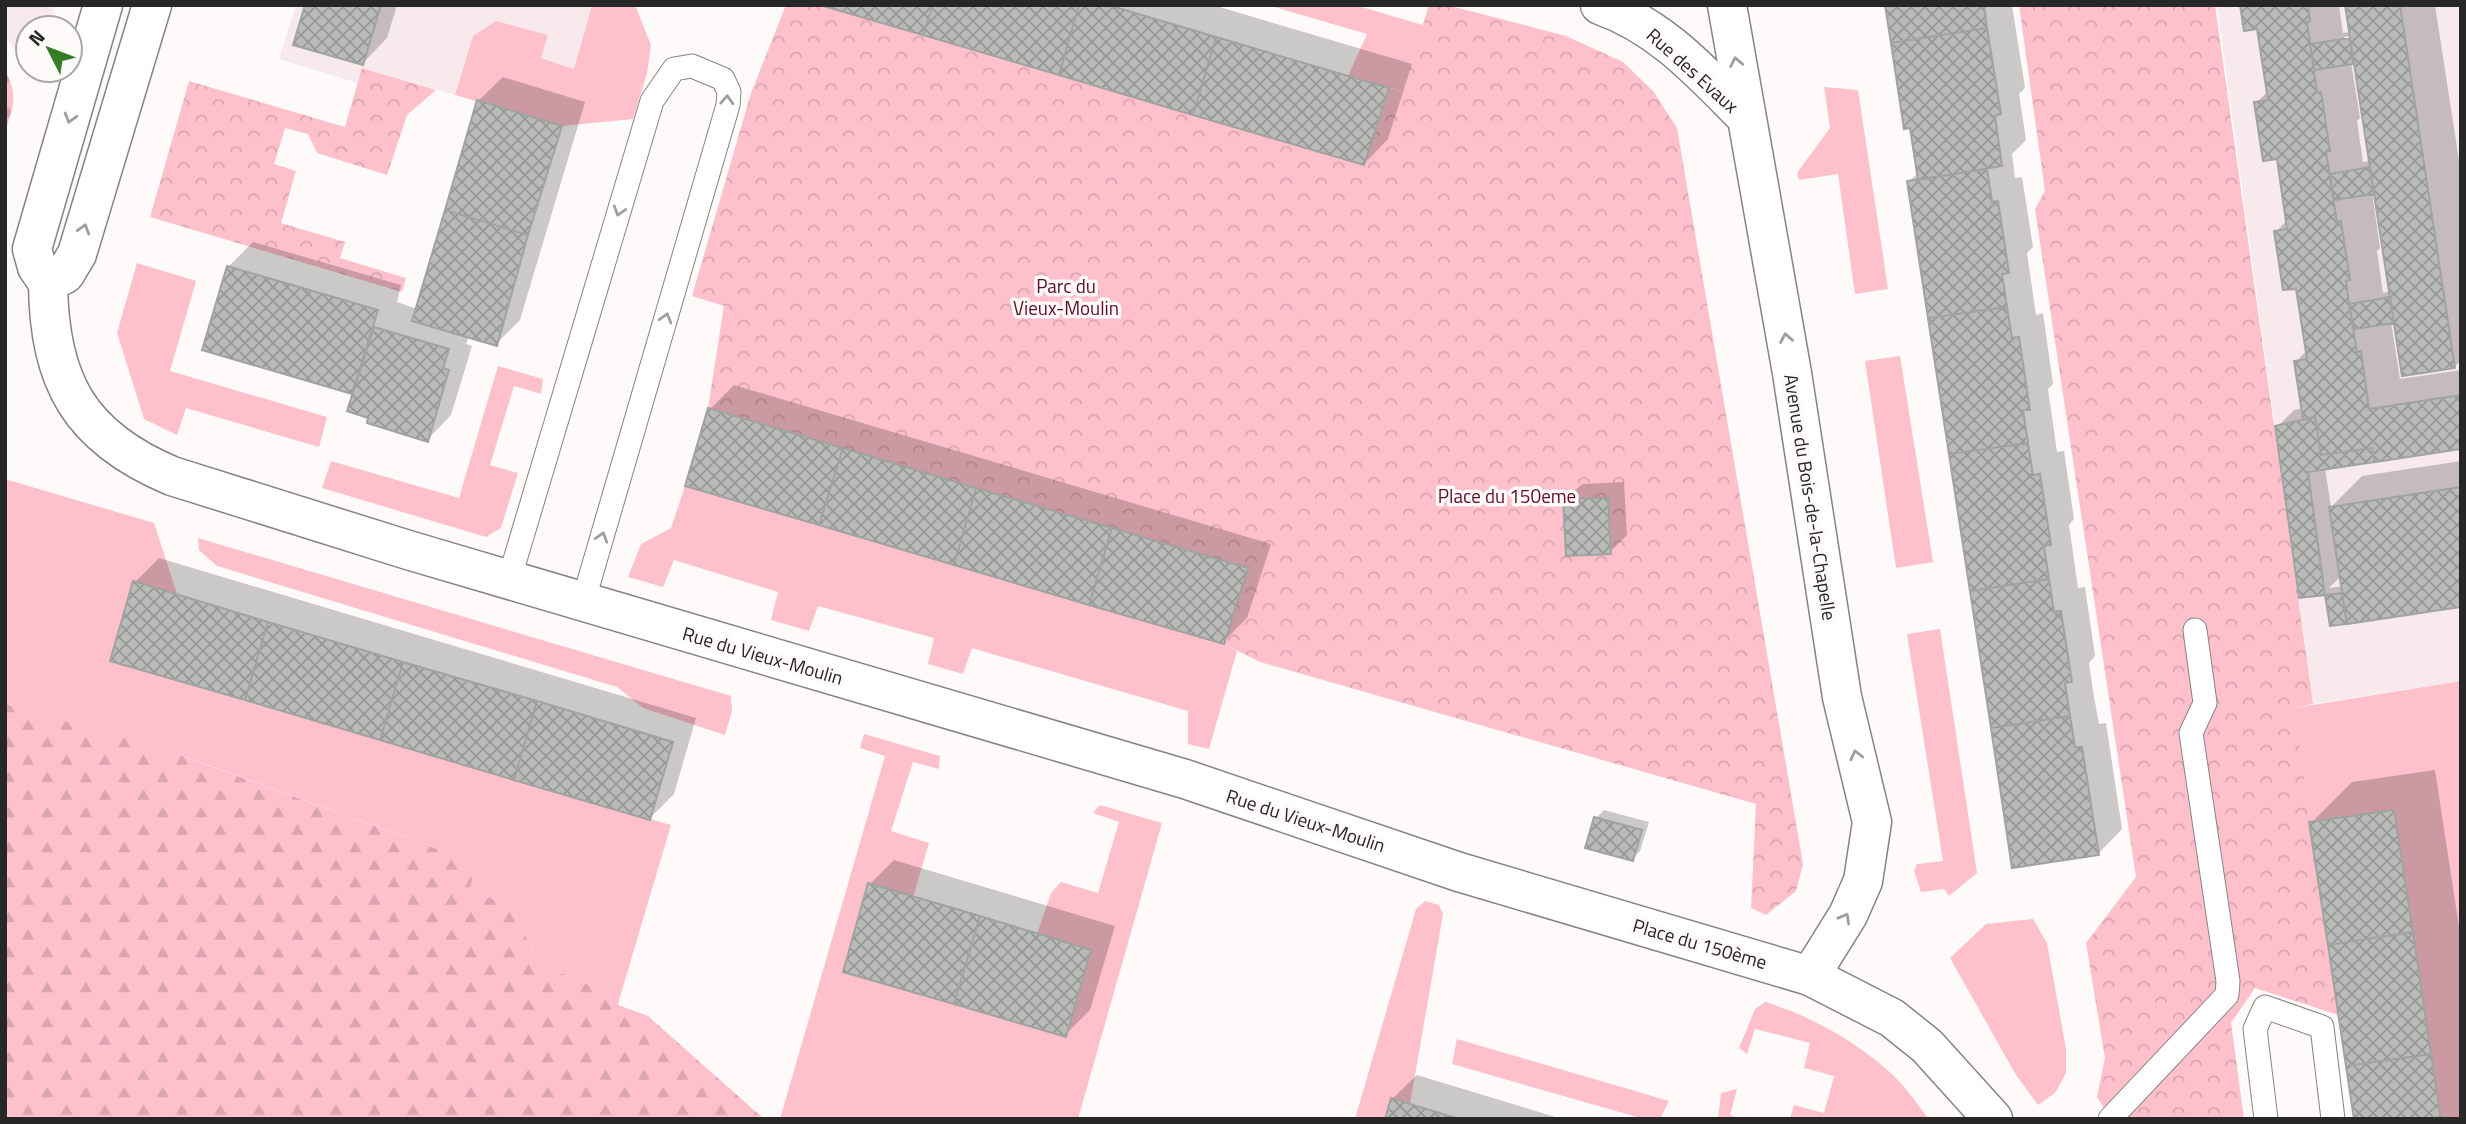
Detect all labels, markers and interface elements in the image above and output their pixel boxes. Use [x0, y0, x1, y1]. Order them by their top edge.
north arrow [14, 14, 84, 84]
street label: Rue des Evaux [1640, 21, 1746, 120]
text: N [21, 23, 51, 52]
one-way arrow [1729, 56, 1744, 68]
one-way arrow [719, 94, 734, 105]
one-way arrow [64, 112, 79, 124]
one-way arrow [613, 205, 628, 217]
one-way arrow [75, 224, 90, 236]
park label: Parc du Vieux-Moulin [1013, 271, 1119, 322]
one-way arrow [657, 313, 672, 325]
one-way arrow [1779, 332, 1794, 344]
street label: Avenue du Bois-de-la-Chapelle [1777, 372, 1845, 622]
park label: Place du 150eme [1438, 481, 1576, 510]
one-way arrow [593, 531, 608, 543]
street label: Rue du Vieux-Moulin [679, 618, 847, 692]
one-way arrow [1850, 749, 1864, 761]
street label: Rue du Vieux-Moulin [1223, 781, 1389, 859]
street label: Place du 150ème [1629, 910, 1771, 976]
one-way arrow [1837, 912, 1850, 925]

